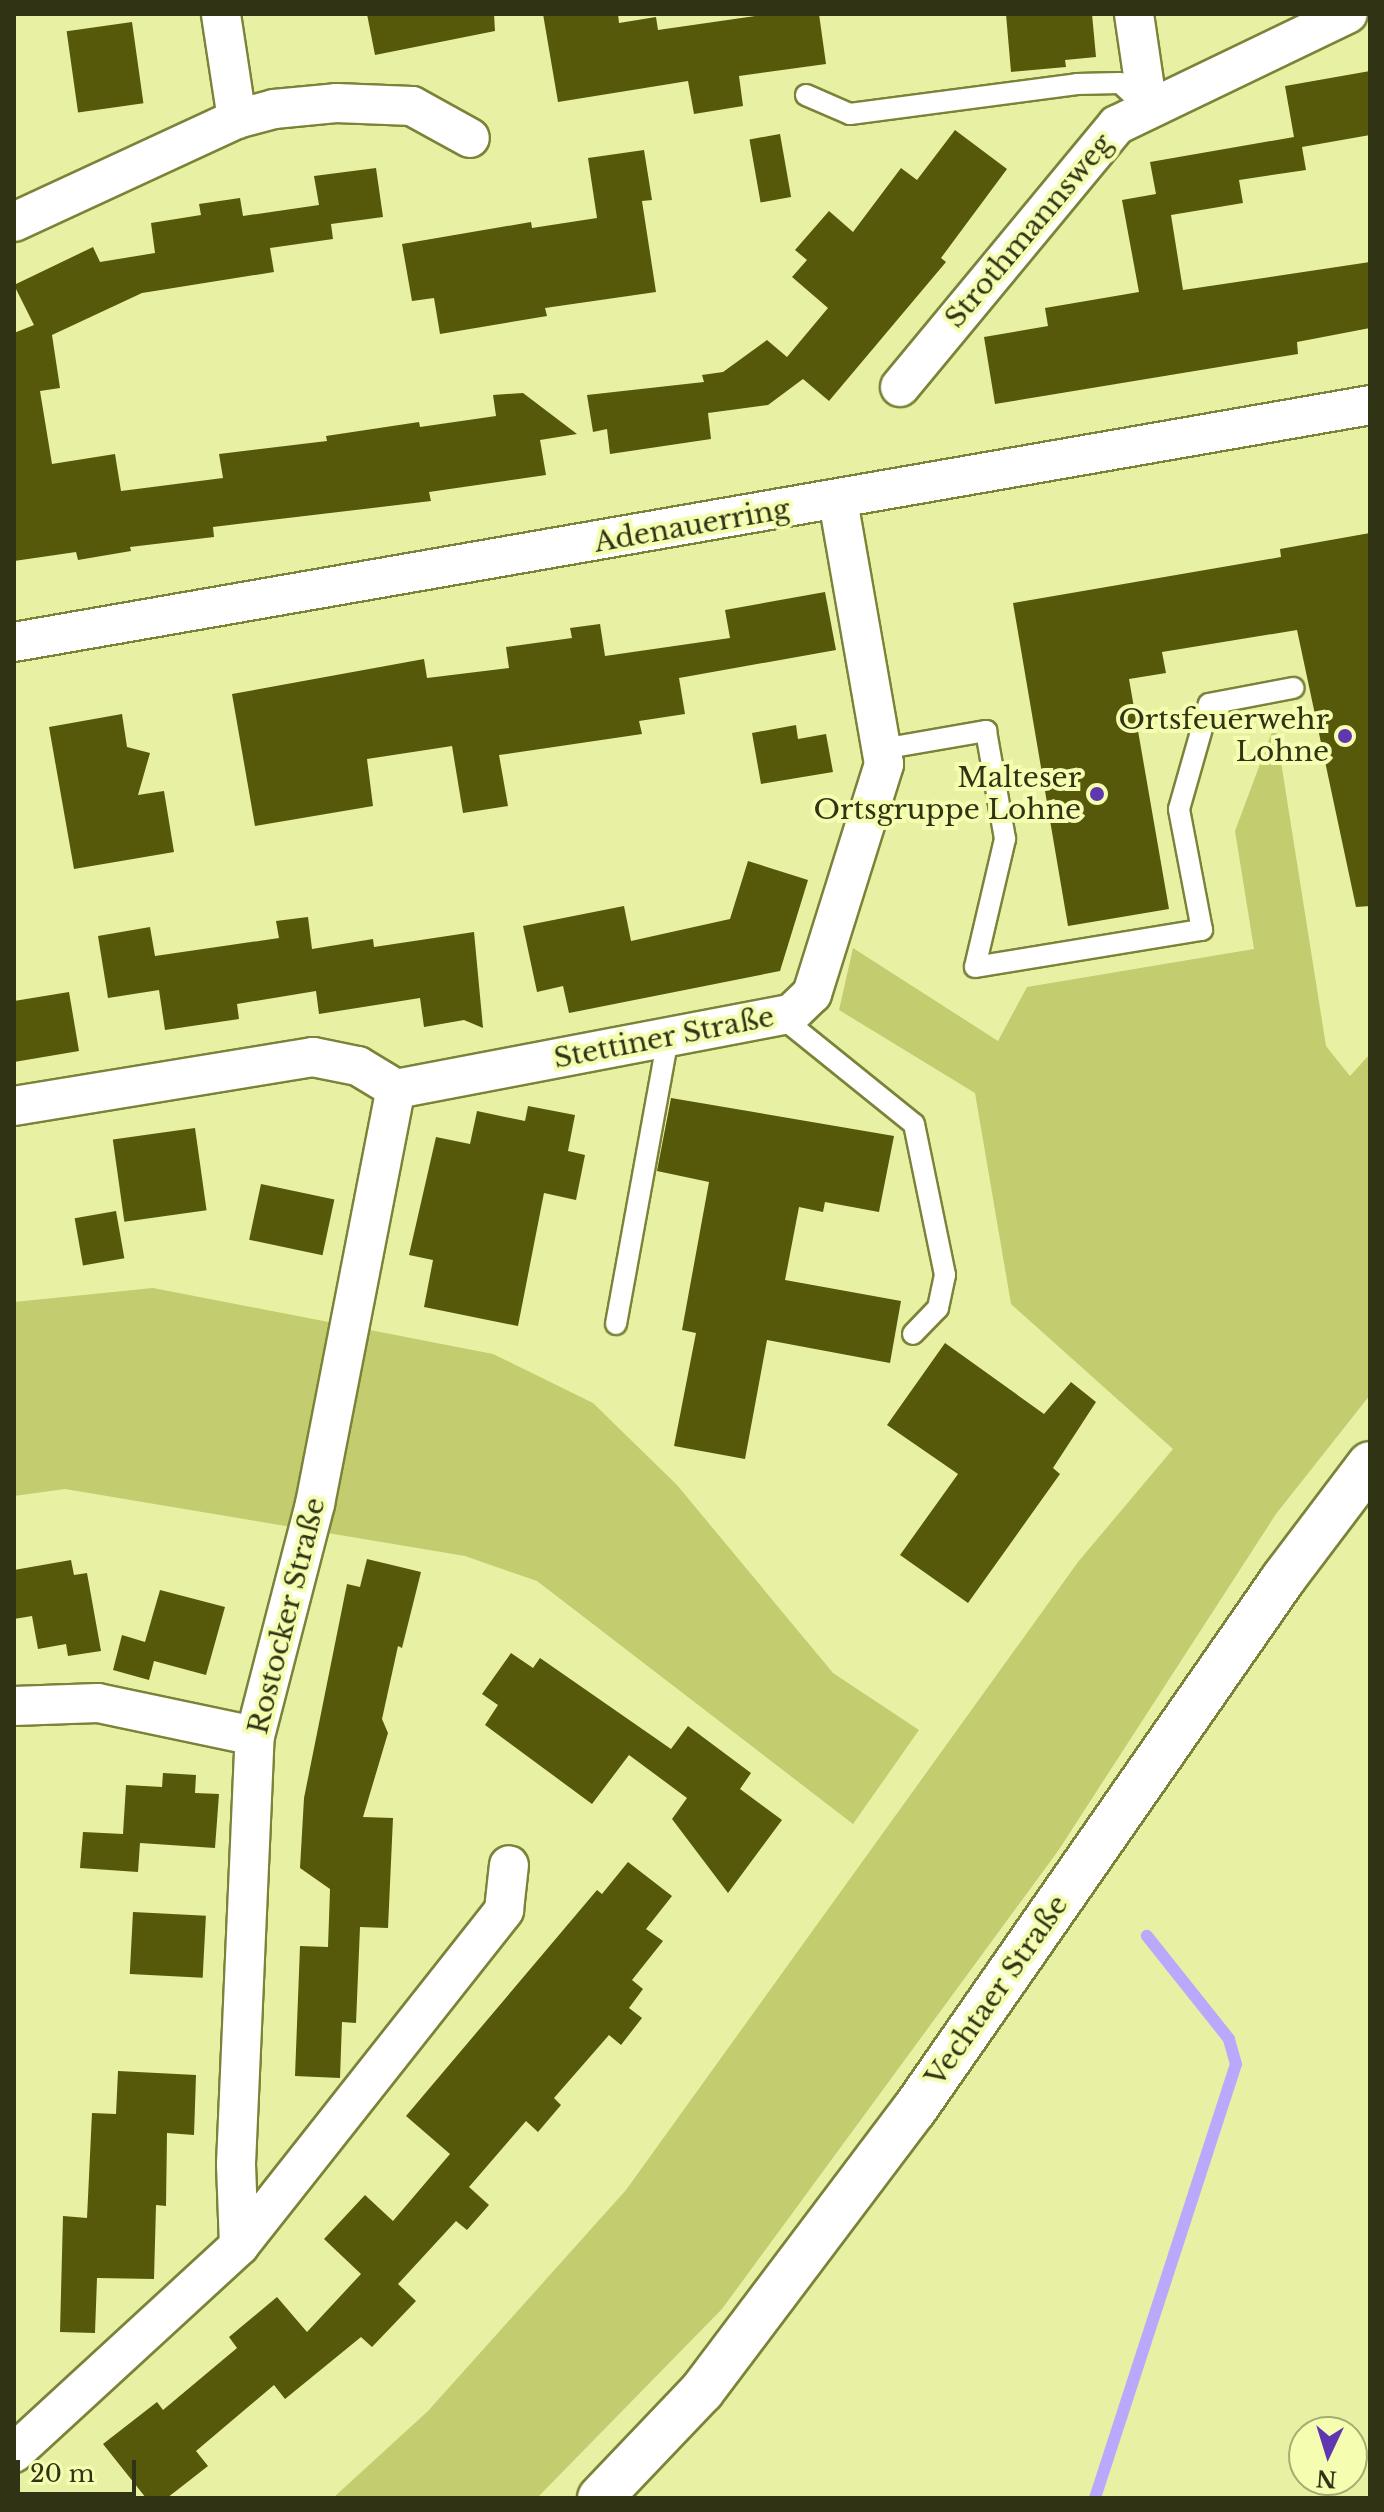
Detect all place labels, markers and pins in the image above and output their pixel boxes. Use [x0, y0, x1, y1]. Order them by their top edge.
place label: Ortsfeuerwehr Lohne [1118, 703, 1329, 769]
marker: Ortsfeuerwehr Lohne [1336, 727, 1354, 745]
place label: Malteser Ortsgruppe Lohne [814, 761, 1081, 827]
marker: Malteser Ortsgruppe Lohne [1088, 785, 1106, 803]

